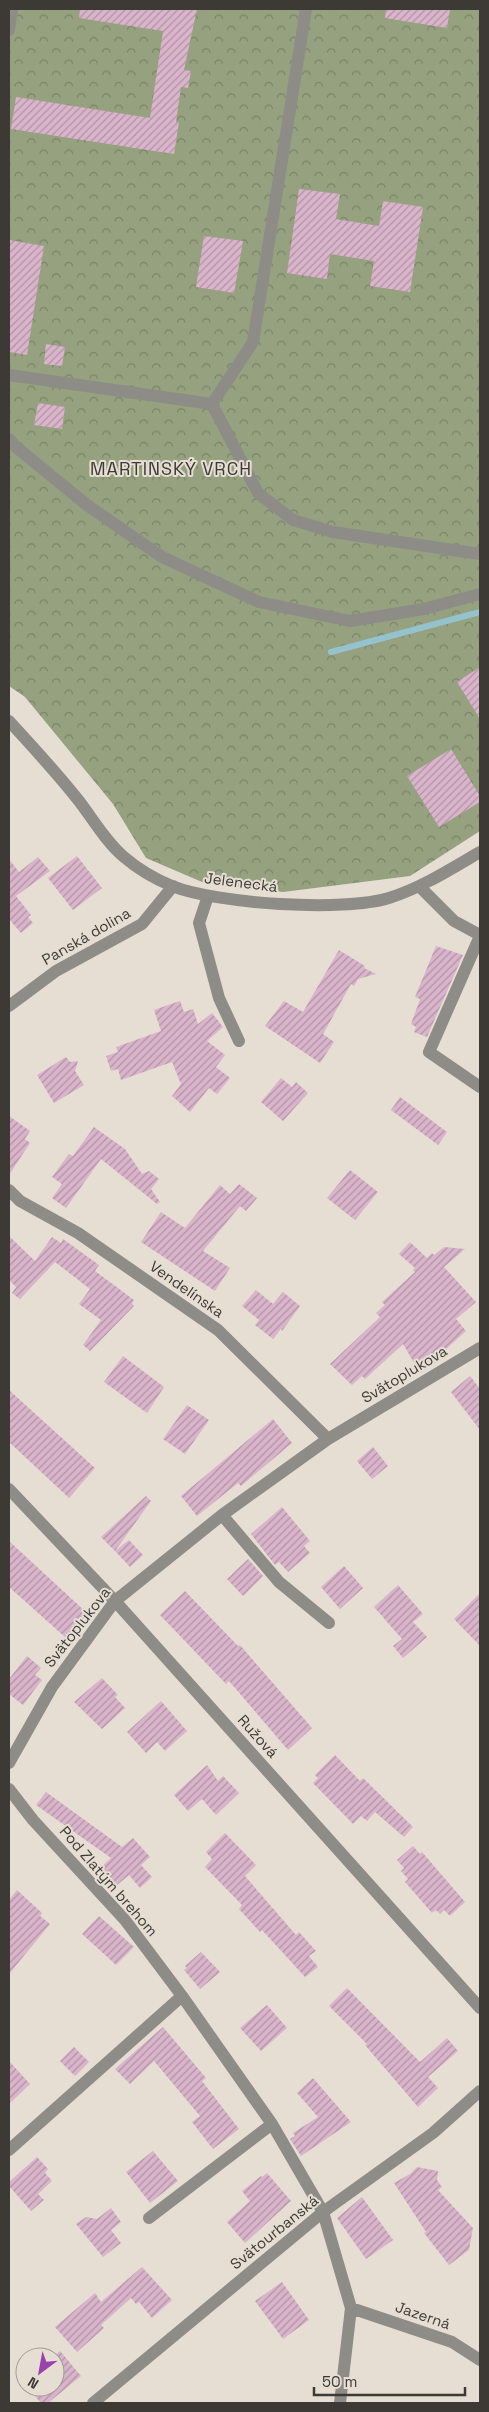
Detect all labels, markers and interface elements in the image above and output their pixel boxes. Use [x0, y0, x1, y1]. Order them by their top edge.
district label: MARTINSKÝ VRCH [90, 457, 252, 480]
street label: Jelenecká [203, 868, 279, 896]
street label: Panská dolina [38, 903, 134, 969]
street label: Vendelínska [146, 1256, 228, 1322]
street label: Svätoplukova [358, 1341, 451, 1407]
street label: Svätoplukova [40, 1583, 114, 1671]
street label: Ružová [234, 1710, 283, 1762]
street label: Pod Zlatým brehom [56, 1822, 162, 1940]
street label: Svätourbanská [226, 2190, 322, 2273]
street label: Jazerná [393, 2297, 453, 2333]
north arrow [15, 2347, 65, 2397]
scale bar [314, 2364, 465, 2396]
text: 50 m [322, 2372, 357, 2391]
text: N [24, 2373, 42, 2393]

